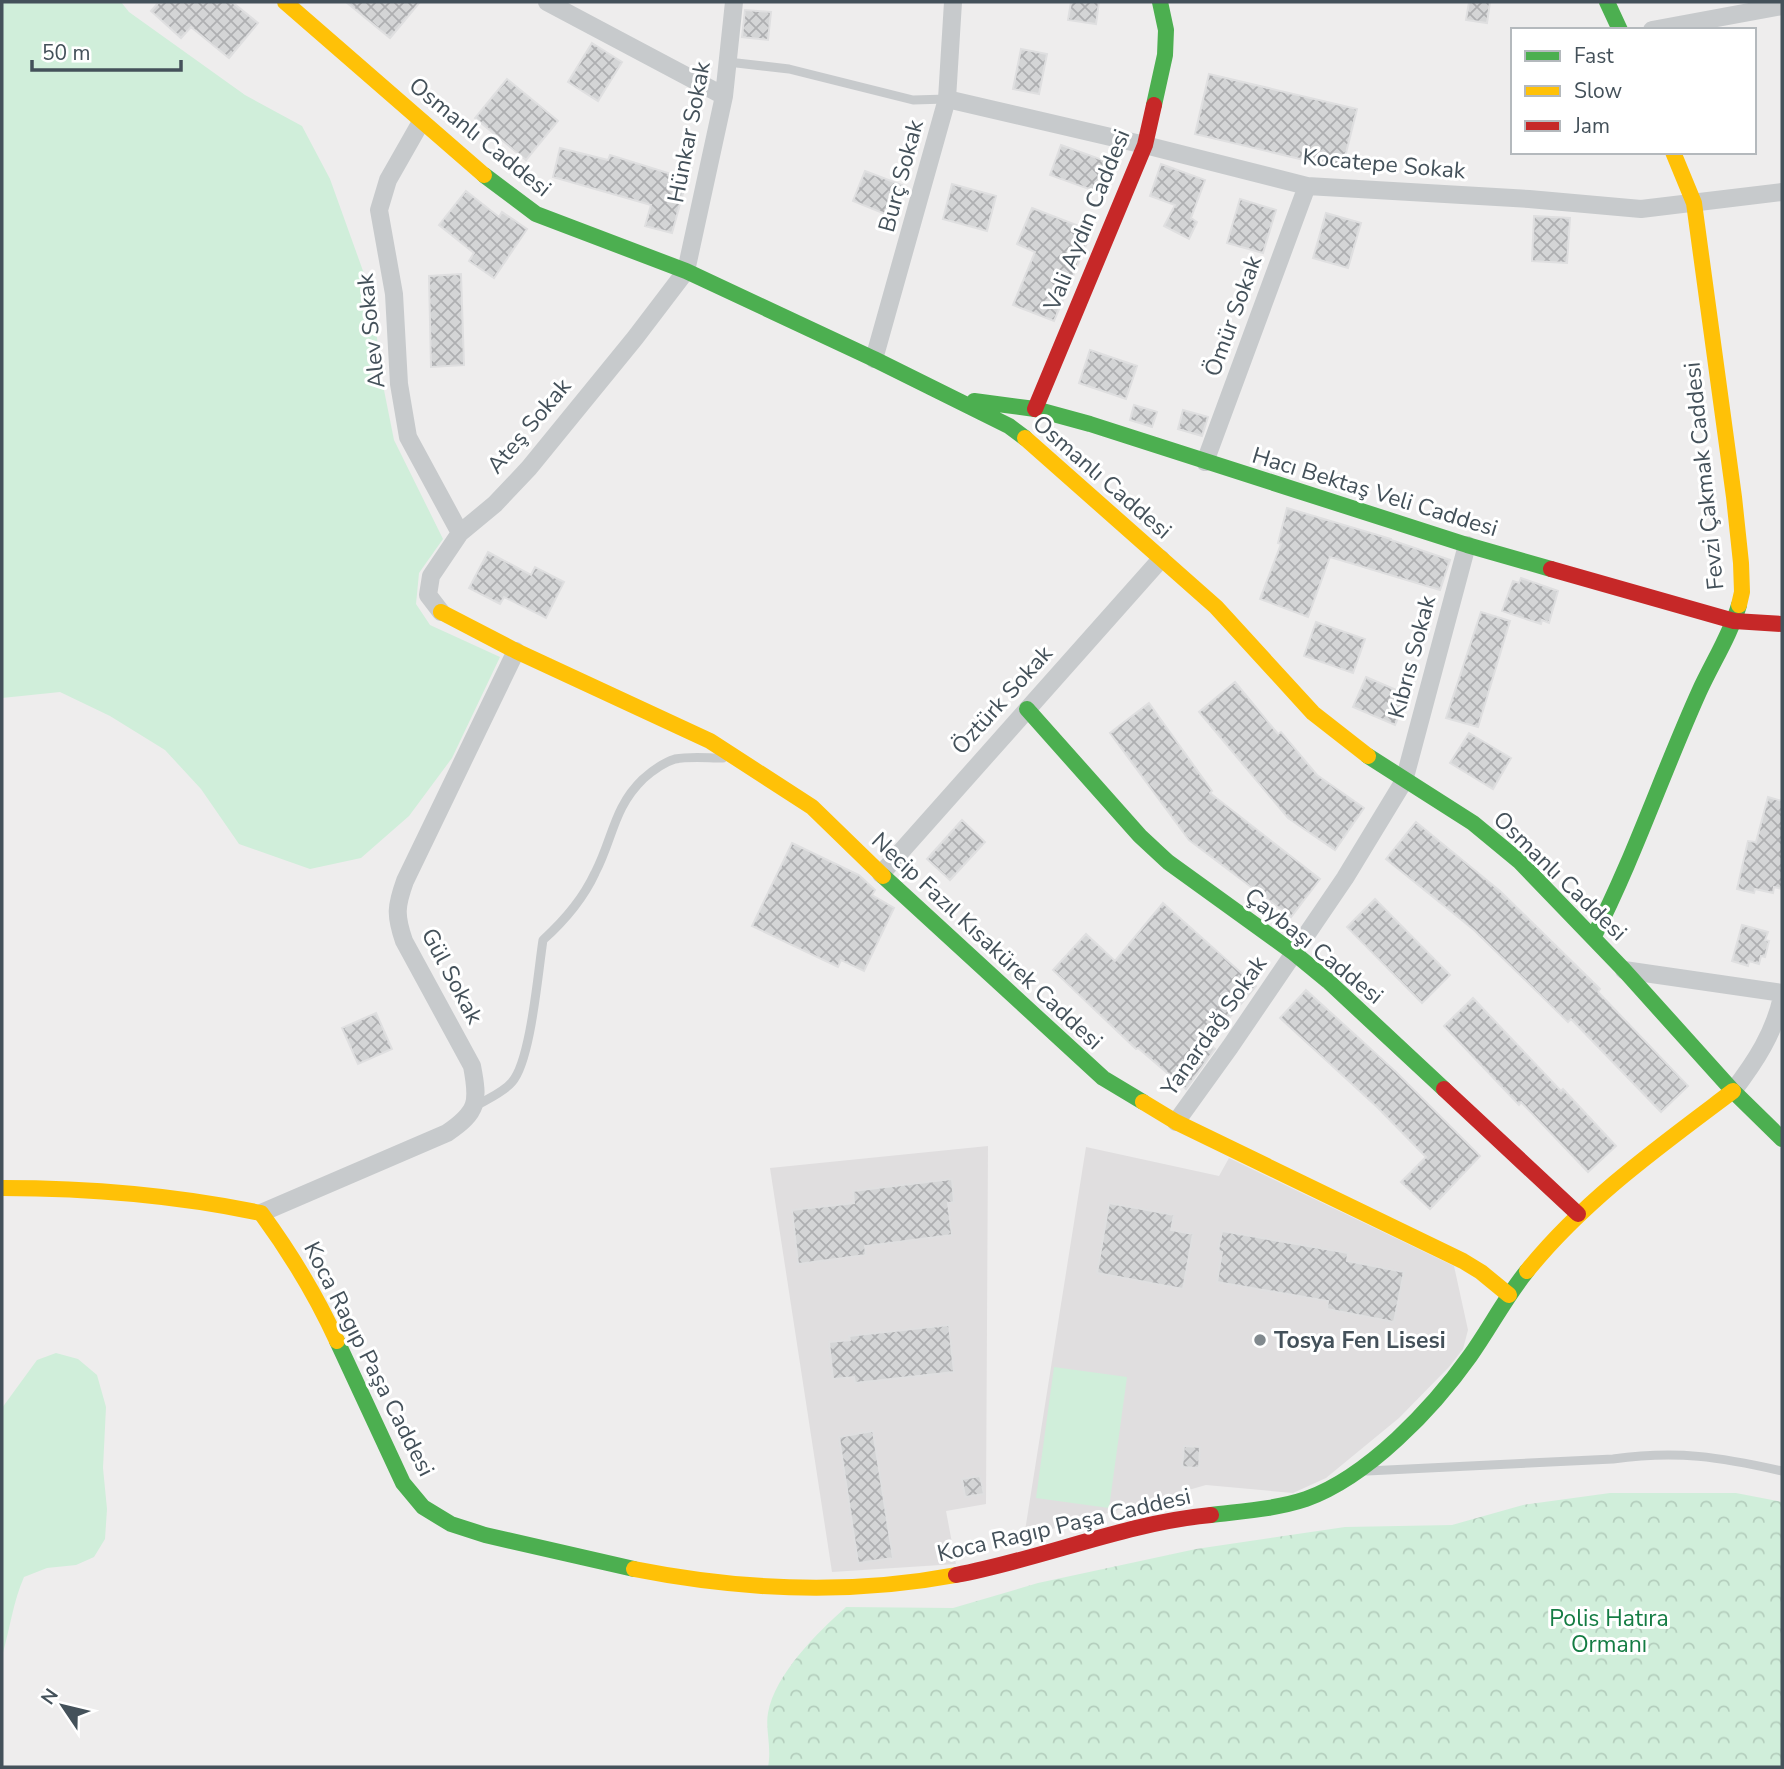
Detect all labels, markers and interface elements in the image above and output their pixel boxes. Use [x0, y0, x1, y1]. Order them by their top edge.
scale bar [32, 28, 180, 72]
legend [1511, 28, 1756, 154]
text: 50 m [42, 39, 91, 67]
text: Fast [1574, 42, 1614, 70]
street label: Hünkar Sokak [660, 58, 718, 205]
street label: Osmanlı Caddesi [402, 70, 558, 204]
text: Slow [1574, 77, 1623, 105]
text: Jam [1573, 112, 1610, 140]
street label: Burç Sokak [871, 116, 931, 236]
street label: Vali Aydın Caddesi [1036, 125, 1138, 316]
street label: Kocatepe Sokak [1301, 141, 1467, 187]
street label: Ömür Sokak [1197, 251, 1269, 381]
street label: Alev Sokak [350, 272, 392, 390]
street label: Fevzi Çakmak Caddesi [1677, 361, 1731, 591]
street label: Ateş Sokak [480, 371, 578, 480]
street label: Osmanlı Caddesi [1026, 408, 1178, 546]
street label: Hacı Bektaş Veli Caddesi [1248, 440, 1502, 544]
street label: Kıbrıs Sokak [1381, 592, 1443, 722]
street label: Öztürk Sokak [945, 638, 1060, 761]
street label: Osmanlı Caddesi [1486, 804, 1634, 948]
street label: Necip Fazıl Kısakürek Caddesi [865, 826, 1109, 1056]
street label: Çaybaşı Caddesi [1238, 881, 1390, 1011]
street label: Gül Sokak [414, 923, 490, 1030]
street label: Yanardağ Sokak [1154, 949, 1274, 1103]
street label: Koca Ragıp Paşa Caddesi [296, 1236, 442, 1482]
place label: Tosya Fen Lisesi [1274, 1325, 1446, 1356]
marker: Tosya Fen Lisesi [1252, 1332, 1268, 1348]
street label: Koca Ragıp Paşa Caddesi [934, 1481, 1194, 1569]
park label: Polis Hatıra Ormanı [1549, 1603, 1669, 1660]
north arrow [28, 1671, 98, 1741]
text: N [35, 1684, 65, 1710]

